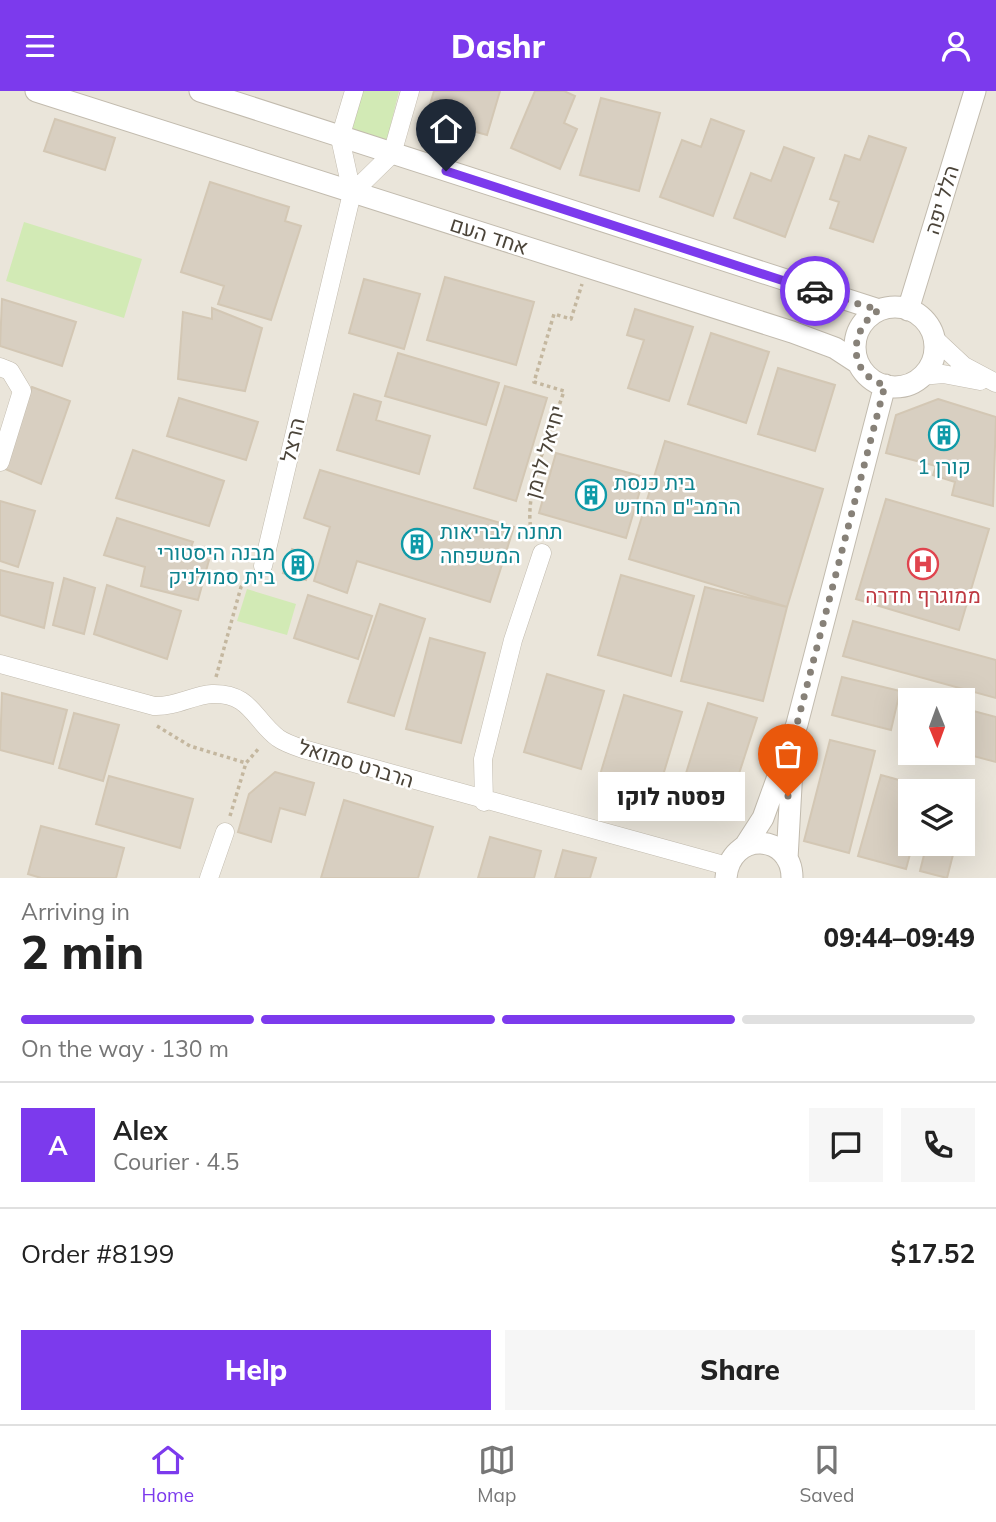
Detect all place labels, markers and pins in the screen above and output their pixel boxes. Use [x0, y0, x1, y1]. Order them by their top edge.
pin [416, 99, 476, 171]
building icon: קורן 1 [927, 418, 961, 452]
place label: קורן 1 [917, 453, 971, 479]
place label: בית כנסת הרמב"ם החדש [614, 469, 741, 519]
building icon: בית כנסת הרמב"ם החדש [574, 478, 608, 512]
place label: תחנה לבריאות המשפחה [440, 518, 563, 568]
building icon: תחנה לבריאות המשפחה [400, 527, 434, 561]
place label: מבנה היסטורי בית סמולניק [157, 539, 275, 589]
hospital icon: ממוגרף חדרה [906, 547, 940, 581]
building icon: מבנה היסטורי בית סמולניק [281, 548, 315, 582]
place label: ממוגרף חדרה [865, 582, 981, 608]
pin [758, 724, 818, 796]
callout: פסטה לוקו [599, 771, 746, 821]

